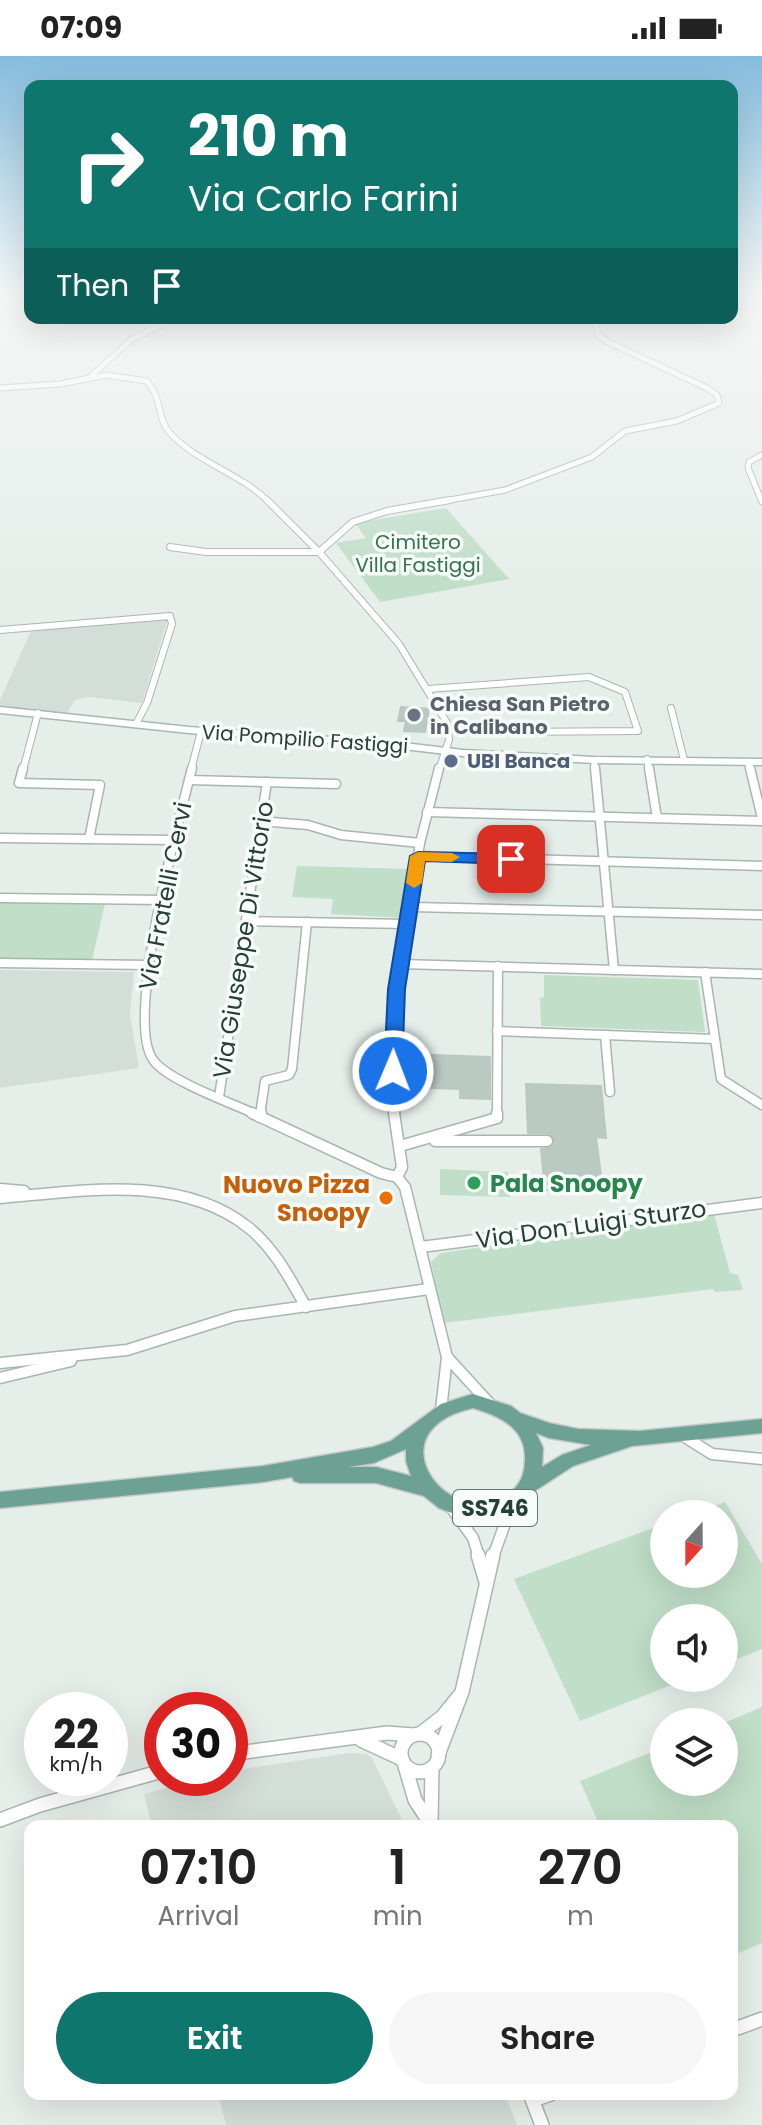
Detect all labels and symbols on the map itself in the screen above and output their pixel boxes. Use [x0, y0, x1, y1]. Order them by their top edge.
park label: Cimitero Villa Fastiggi [355, 528, 481, 579]
place label: Chiesa San Pietro in Calibano [430, 690, 610, 741]
marker: Chiesa San Pietro in Calibano [405, 706, 423, 724]
street label: Via Pompilio Fastiggi [201, 718, 409, 760]
place label: UBI Banca [467, 747, 570, 775]
marker: UBI Banca [442, 752, 460, 770]
street label: Via Fratelli Cervi [131, 799, 199, 993]
street label: Via Giuseppe Di Vittorio [205, 799, 281, 1081]
pin [477, 825, 545, 893]
position arrow [351, 1029, 435, 1113]
place label: Pala Snoopy [490, 1167, 644, 1200]
place label: Nuovo Pizza Snoopy [223, 1168, 371, 1229]
marker: Pala Snoopy [465, 1174, 483, 1192]
marker: Nuovo Pizza Snoopy [377, 1189, 395, 1207]
street label: Via Don Luigi Sturzo [474, 1191, 708, 1257]
road number: SS746 [453, 1490, 537, 1526]
north arrow [650, 1500, 738, 1588]
speed limit sign: 30 [144, 1692, 248, 1796]

